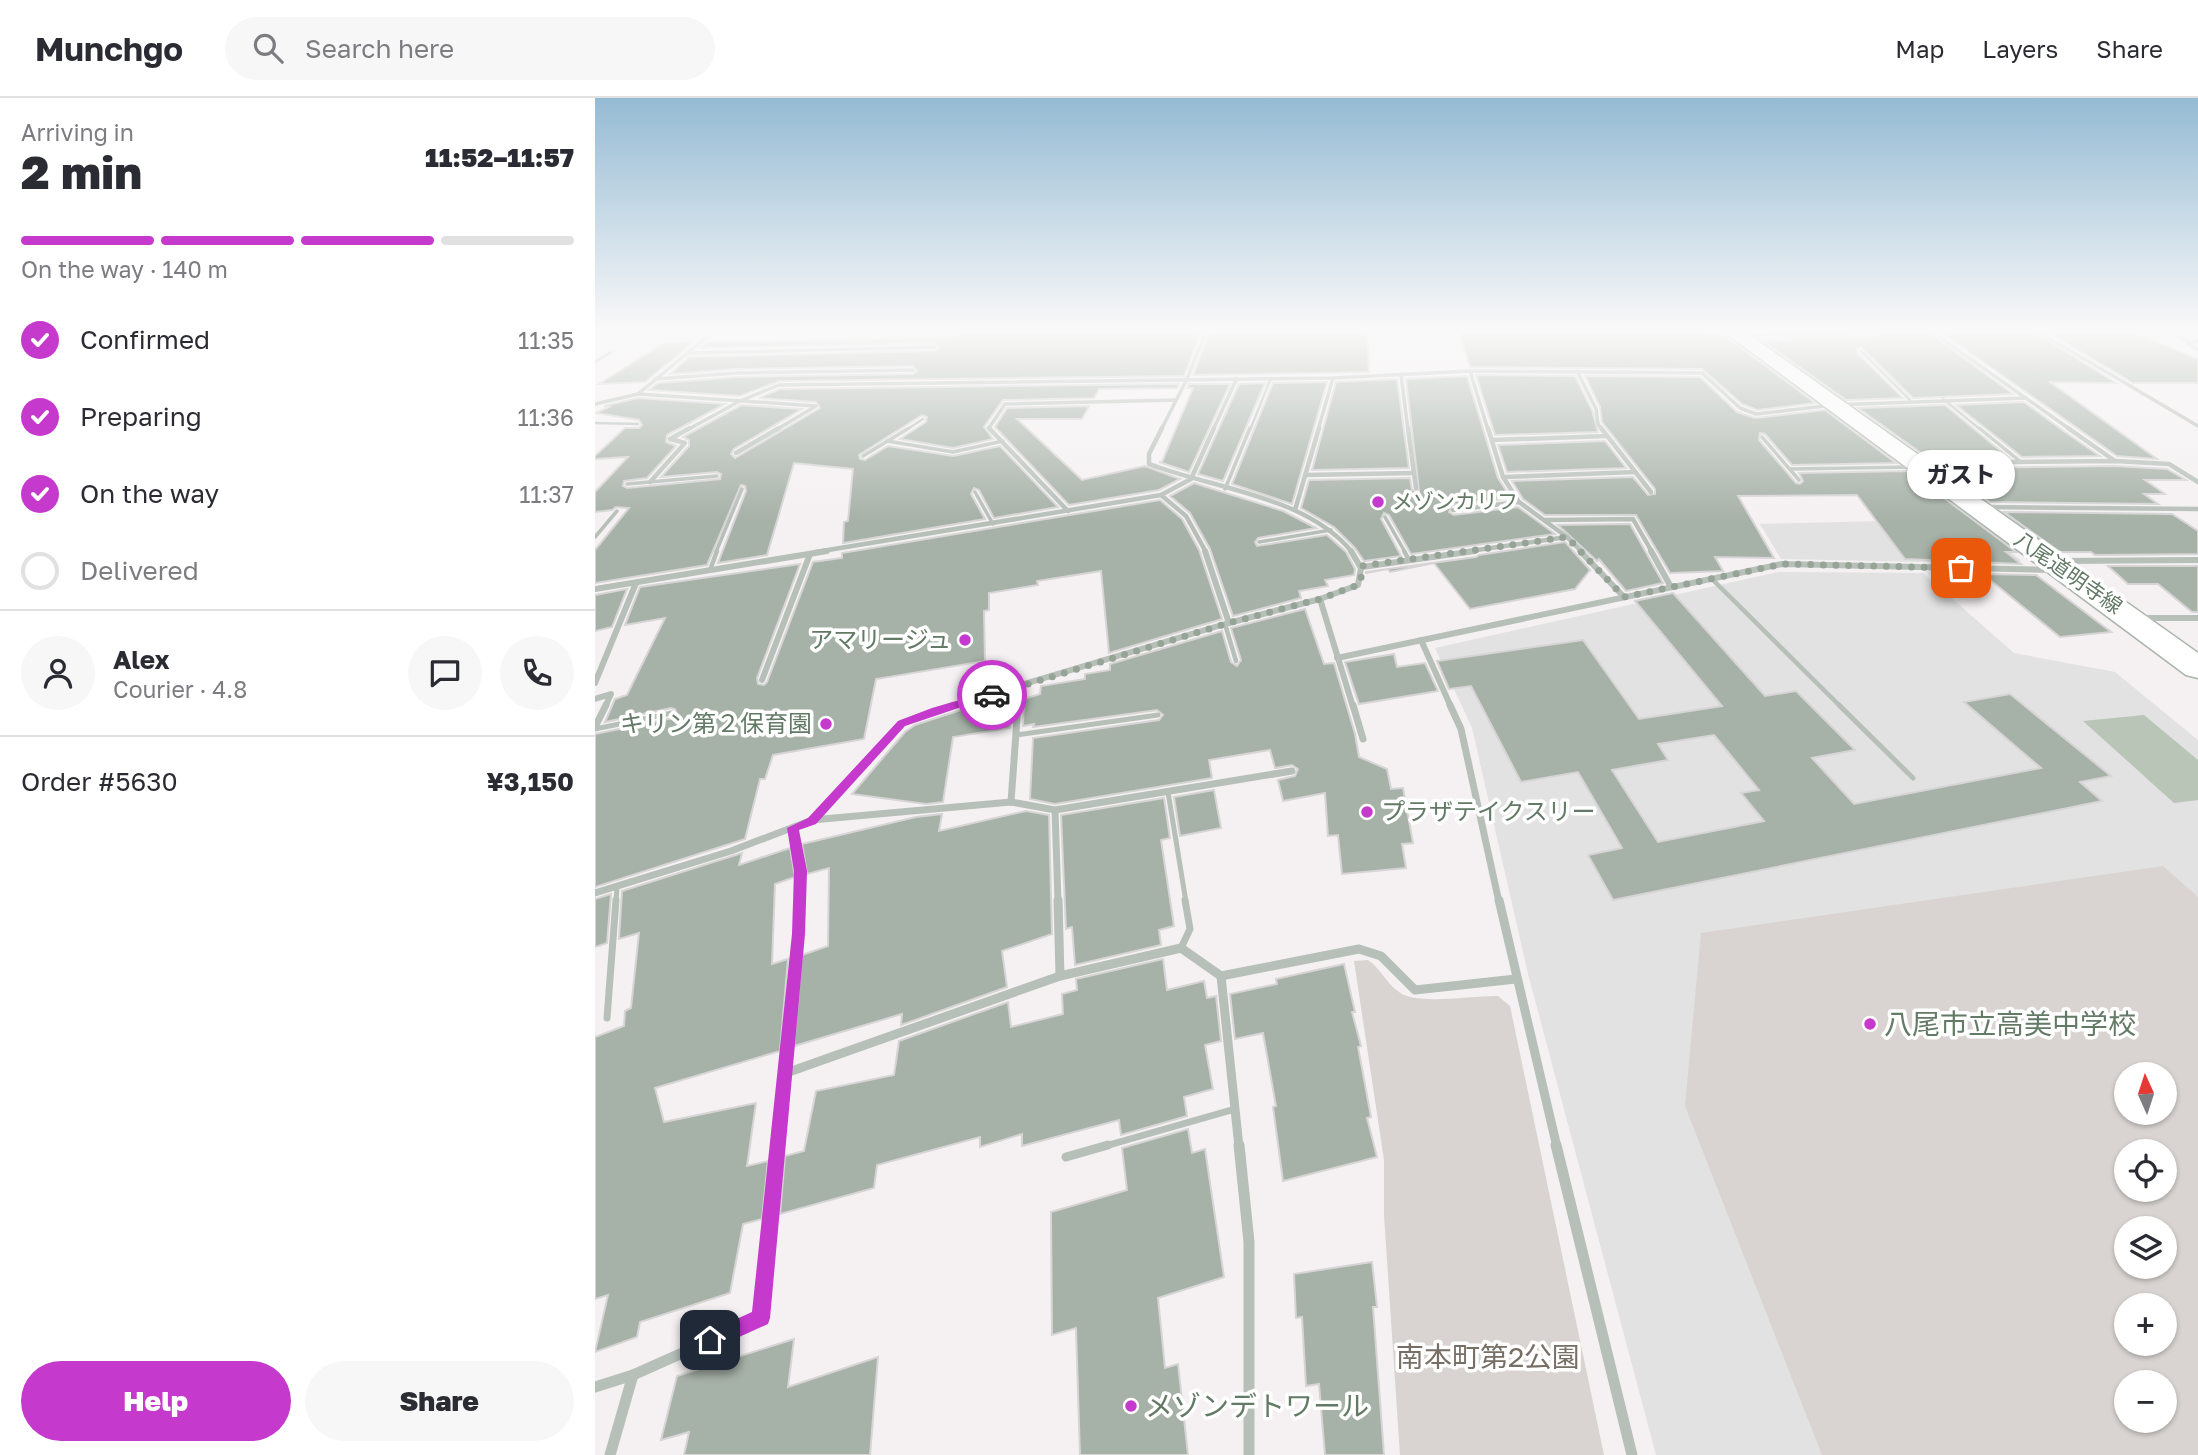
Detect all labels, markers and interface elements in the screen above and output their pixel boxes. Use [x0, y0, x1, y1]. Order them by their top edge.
search box [225, 17, 715, 80]
text: Munchgo [35, 29, 183, 68]
icon: search [249, 29, 287, 67]
text: Search here [305, 33, 454, 64]
text: Map [1895, 34, 1944, 63]
text: Layers [1982, 34, 2058, 63]
text: Share [2096, 34, 2163, 63]
text: Arriving in [21, 118, 134, 146]
text: 11:52–11:57 [425, 142, 574, 173]
text: 2 min [21, 144, 142, 199]
text: On the way · 140 m [21, 255, 228, 283]
icon: check [21, 321, 59, 359]
text: Confirmed [80, 324, 210, 355]
text: 11:35 [518, 326, 574, 354]
icon: check [21, 398, 59, 436]
text: Preparing [80, 401, 202, 432]
text: 11:36 [517, 403, 574, 431]
callout: ガスト [1907, 449, 2015, 498]
text: ガスト [1927, 460, 1996, 488]
icon: check [21, 475, 59, 513]
text: On the way [80, 478, 219, 509]
text: 11:37 [519, 480, 574, 508]
place label: メゾンカリフ [1392, 488, 1518, 514]
marker: メゾンカリフ [1370, 494, 1386, 510]
street label: 八尾道明寺線 [2010, 525, 2128, 619]
pin [1931, 538, 1991, 598]
icon: bag [1942, 549, 1980, 587]
text: Delivered [80, 555, 199, 586]
place label: アマリージュ [809, 624, 951, 653]
marker: アマリージュ [957, 632, 973, 648]
button: person [21, 636, 95, 710]
button: chat [408, 636, 482, 710]
button: phone [500, 636, 574, 710]
text: Alex [113, 644, 170, 675]
courier [957, 660, 1027, 730]
text: Courier · 4.8 [113, 675, 247, 703]
icon: car [973, 676, 1011, 714]
place label: キリン第２保育園 [620, 708, 812, 737]
marker: キリン第２保育園 [818, 716, 834, 732]
text: Order #5630 [21, 766, 178, 797]
text: ¥3,150 [487, 766, 574, 797]
place label: プラザテイクスリー [1381, 796, 1596, 825]
marker: プラザテイクスリー [1359, 804, 1375, 820]
place label: 八尾市立高美中学校 [1884, 1007, 2136, 1040]
marker: 八尾市立高美中学校 [1862, 1016, 1878, 1032]
north arrow [2114, 1062, 2177, 1125]
map controls [2114, 1062, 2177, 1433]
button: locate [2114, 1139, 2177, 1202]
button: layers [2114, 1216, 2177, 1279]
button: + [2114, 1293, 2177, 1356]
pin [680, 1310, 740, 1370]
icon: home [691, 1321, 729, 1359]
park label: 南本町第2公園 [1396, 1340, 1580, 1373]
button: Help [21, 1361, 291, 1441]
button: Share [305, 1361, 574, 1441]
button: − [2114, 1370, 2177, 1433]
place label: メゾンデトワール [1145, 1389, 1369, 1422]
marker: メゾンデトワール [1123, 1398, 1139, 1414]

